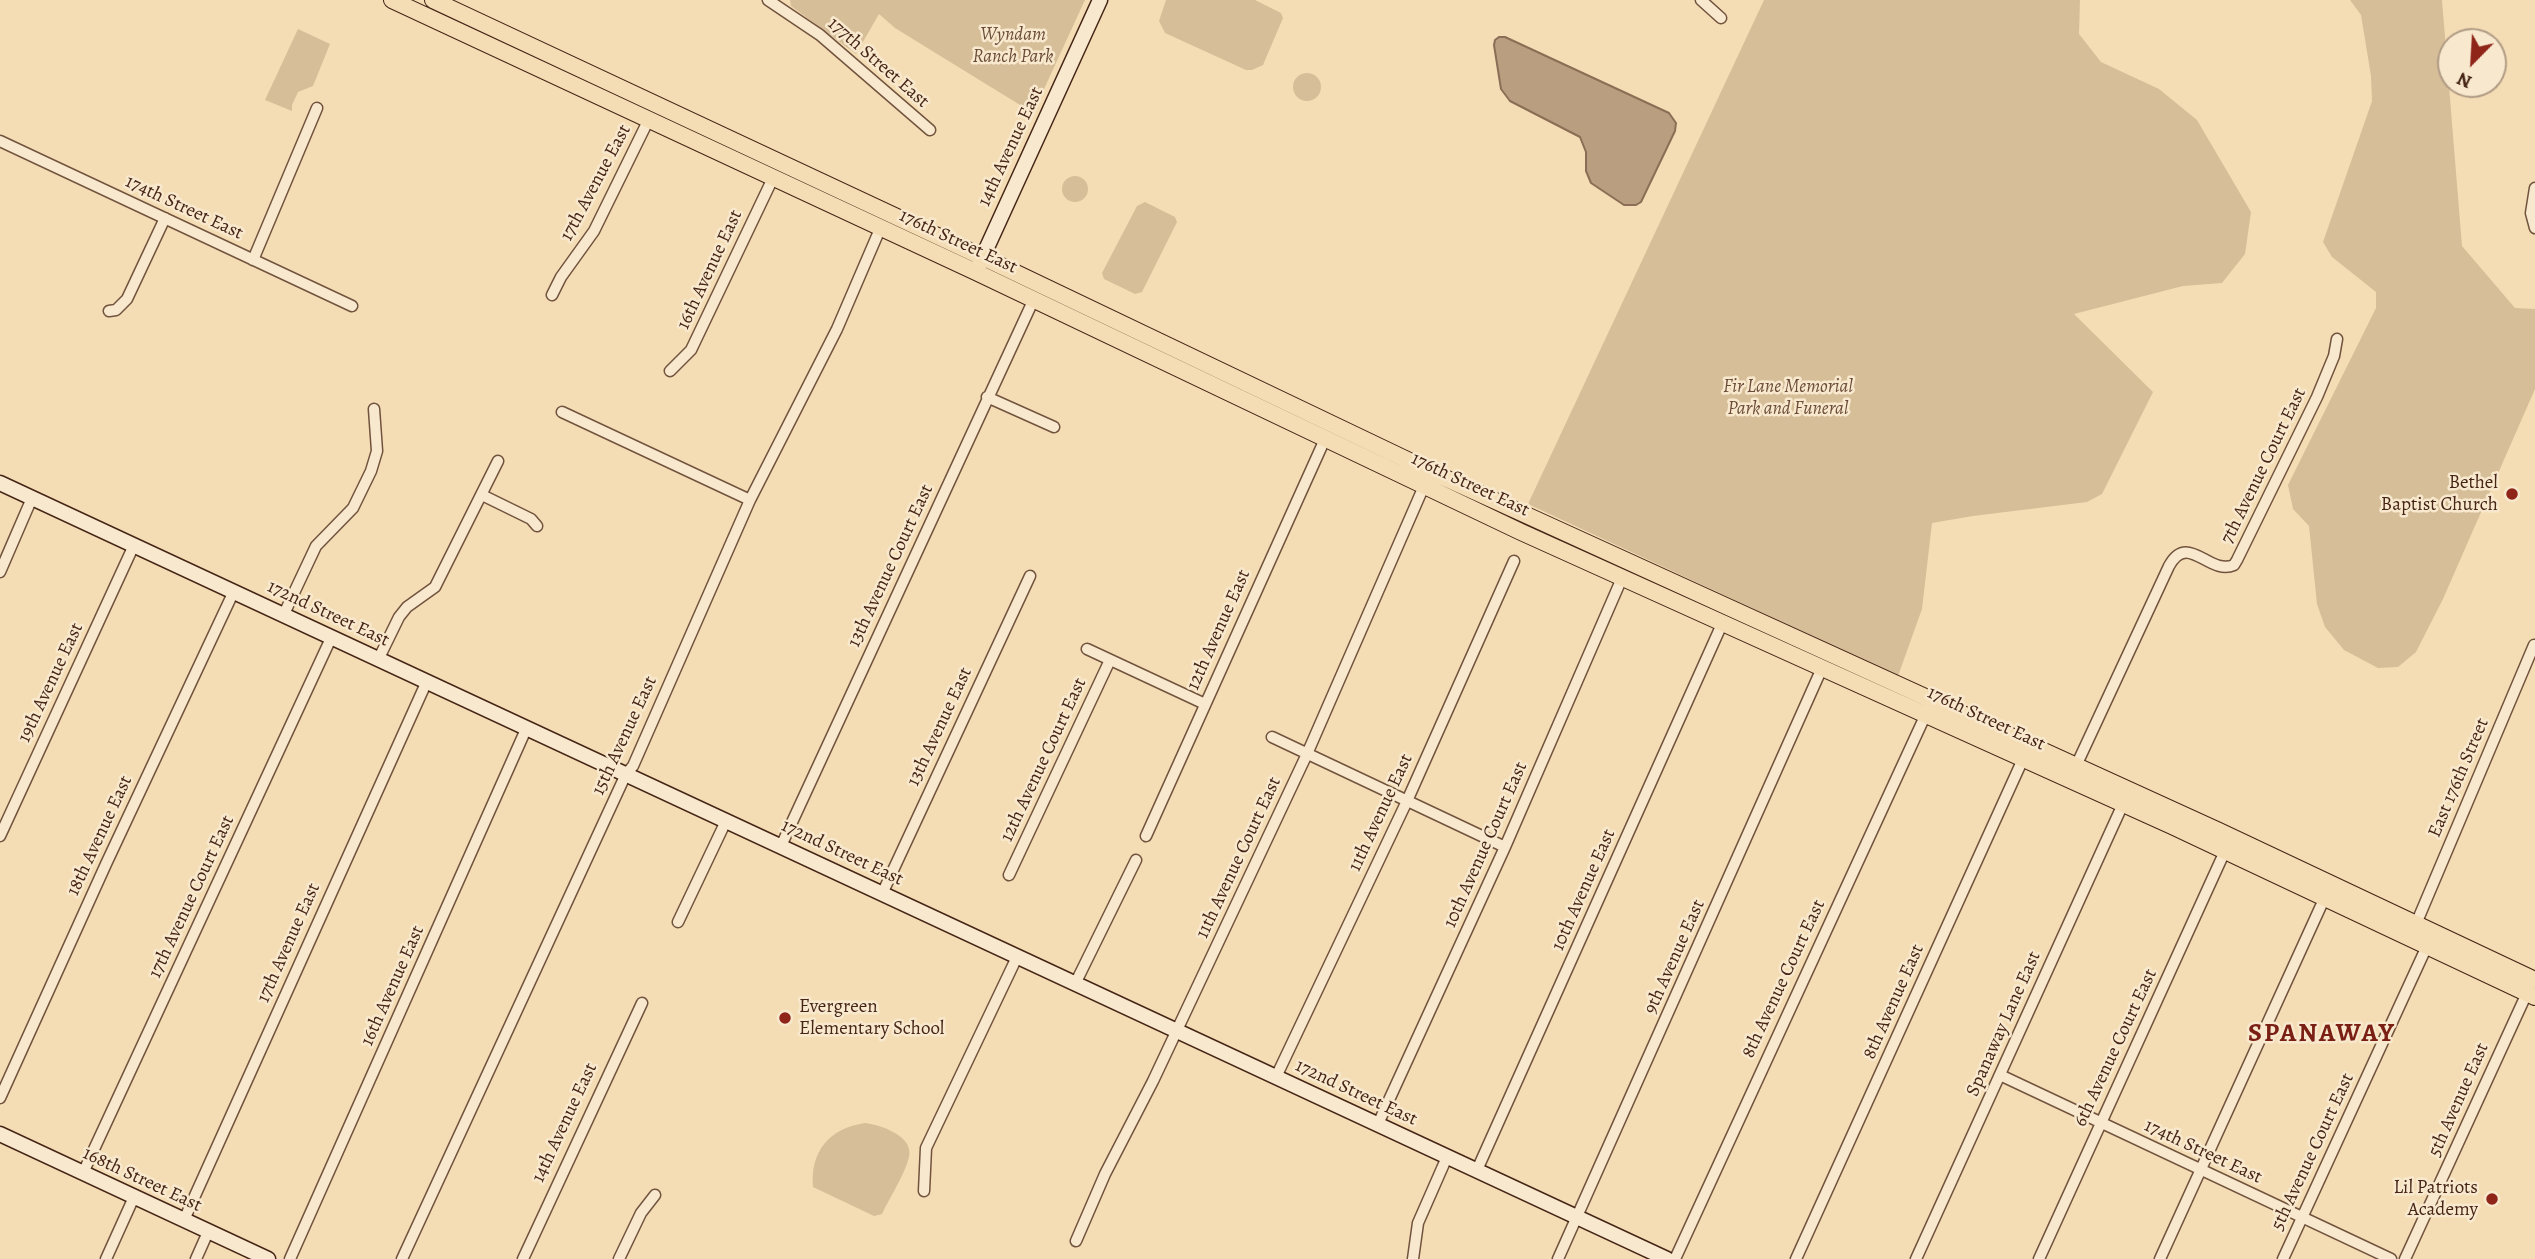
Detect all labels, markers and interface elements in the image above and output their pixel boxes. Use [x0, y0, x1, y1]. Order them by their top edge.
street label: 177th Street East [823, 13, 933, 113]
park label: Wyndam Ranch Park [973, 24, 1053, 68]
north arrow [2437, 28, 2507, 98]
text: N [2453, 66, 2476, 95]
street label: 14th Avenue East [973, 84, 1049, 210]
street label: 17th Avenue East [556, 121, 636, 245]
street label: 174th Street East [121, 171, 247, 245]
street label: 176th Street East [895, 205, 1021, 279]
street label: 16th Avenue East [672, 207, 748, 333]
park label: Fir Lane Memorial Park and Funeral [1723, 376, 1853, 420]
street label: 7th Avenue Court East [2216, 384, 2312, 548]
street label: 176th Street East [1407, 448, 1533, 522]
place label: Bethel Baptist Church [2381, 472, 2498, 516]
street label: 13th Avenue Court East [843, 481, 939, 651]
marker: Bethel Baptist Church [2504, 486, 2520, 502]
street label: 12th Avenue East [1182, 566, 1256, 694]
street label: 172nd Street East [263, 576, 393, 652]
street label: 19th Avenue East [13, 620, 89, 746]
street label: 13th Avenue East [903, 664, 977, 790]
street label: 15th Avenue East [587, 673, 663, 799]
street label: 12th Avenue Court East [996, 674, 1092, 846]
street label: 176th Street East [1923, 682, 2049, 756]
street label: East 176th Street [2424, 715, 2494, 841]
street label: 11th Avenue East [1344, 751, 1418, 875]
street label: 10th Avenue Court East [1439, 758, 1533, 932]
street label: 18th Avenue East [62, 772, 138, 900]
street label: 11th Avenue Court East [1192, 774, 1286, 942]
street label: 17th Avenue Court East [144, 812, 240, 982]
street label: 172nd Street East [777, 815, 907, 891]
street label: 10th Avenue East [1547, 826, 1621, 954]
street label: 17th Avenue East [252, 880, 326, 1006]
street label: 9th Avenue East [1640, 896, 1710, 1018]
street label: 8th Avenue Court East [1737, 896, 1831, 1062]
street label: 16th Avenue East [356, 922, 430, 1050]
street label: 8th Avenue East [1859, 941, 1929, 1063]
street label: Spanaway Lane East [1962, 948, 2046, 1100]
street label: 6th Avenue Court East [2069, 965, 2163, 1131]
place label: Evergreen Elementary School [799, 996, 944, 1040]
marker: Evergreen Elementary School [777, 1010, 793, 1026]
district label: SPANAWAY [2249, 1019, 2395, 1051]
street label: 5th Avenue East [2424, 1039, 2494, 1161]
street label: 172nd Street East [1291, 1055, 1421, 1131]
street label: 14th Avenue East [527, 1060, 603, 1186]
street label: 5th Avenue Court East [2267, 1070, 2359, 1234]
street label: 174th Street East [2140, 1115, 2266, 1189]
street label: 168th Street East [79, 1142, 205, 1218]
place label: Lil Patriots Academy [2393, 1177, 2478, 1221]
marker: Lil Patriots Academy [2484, 1191, 2500, 1207]

